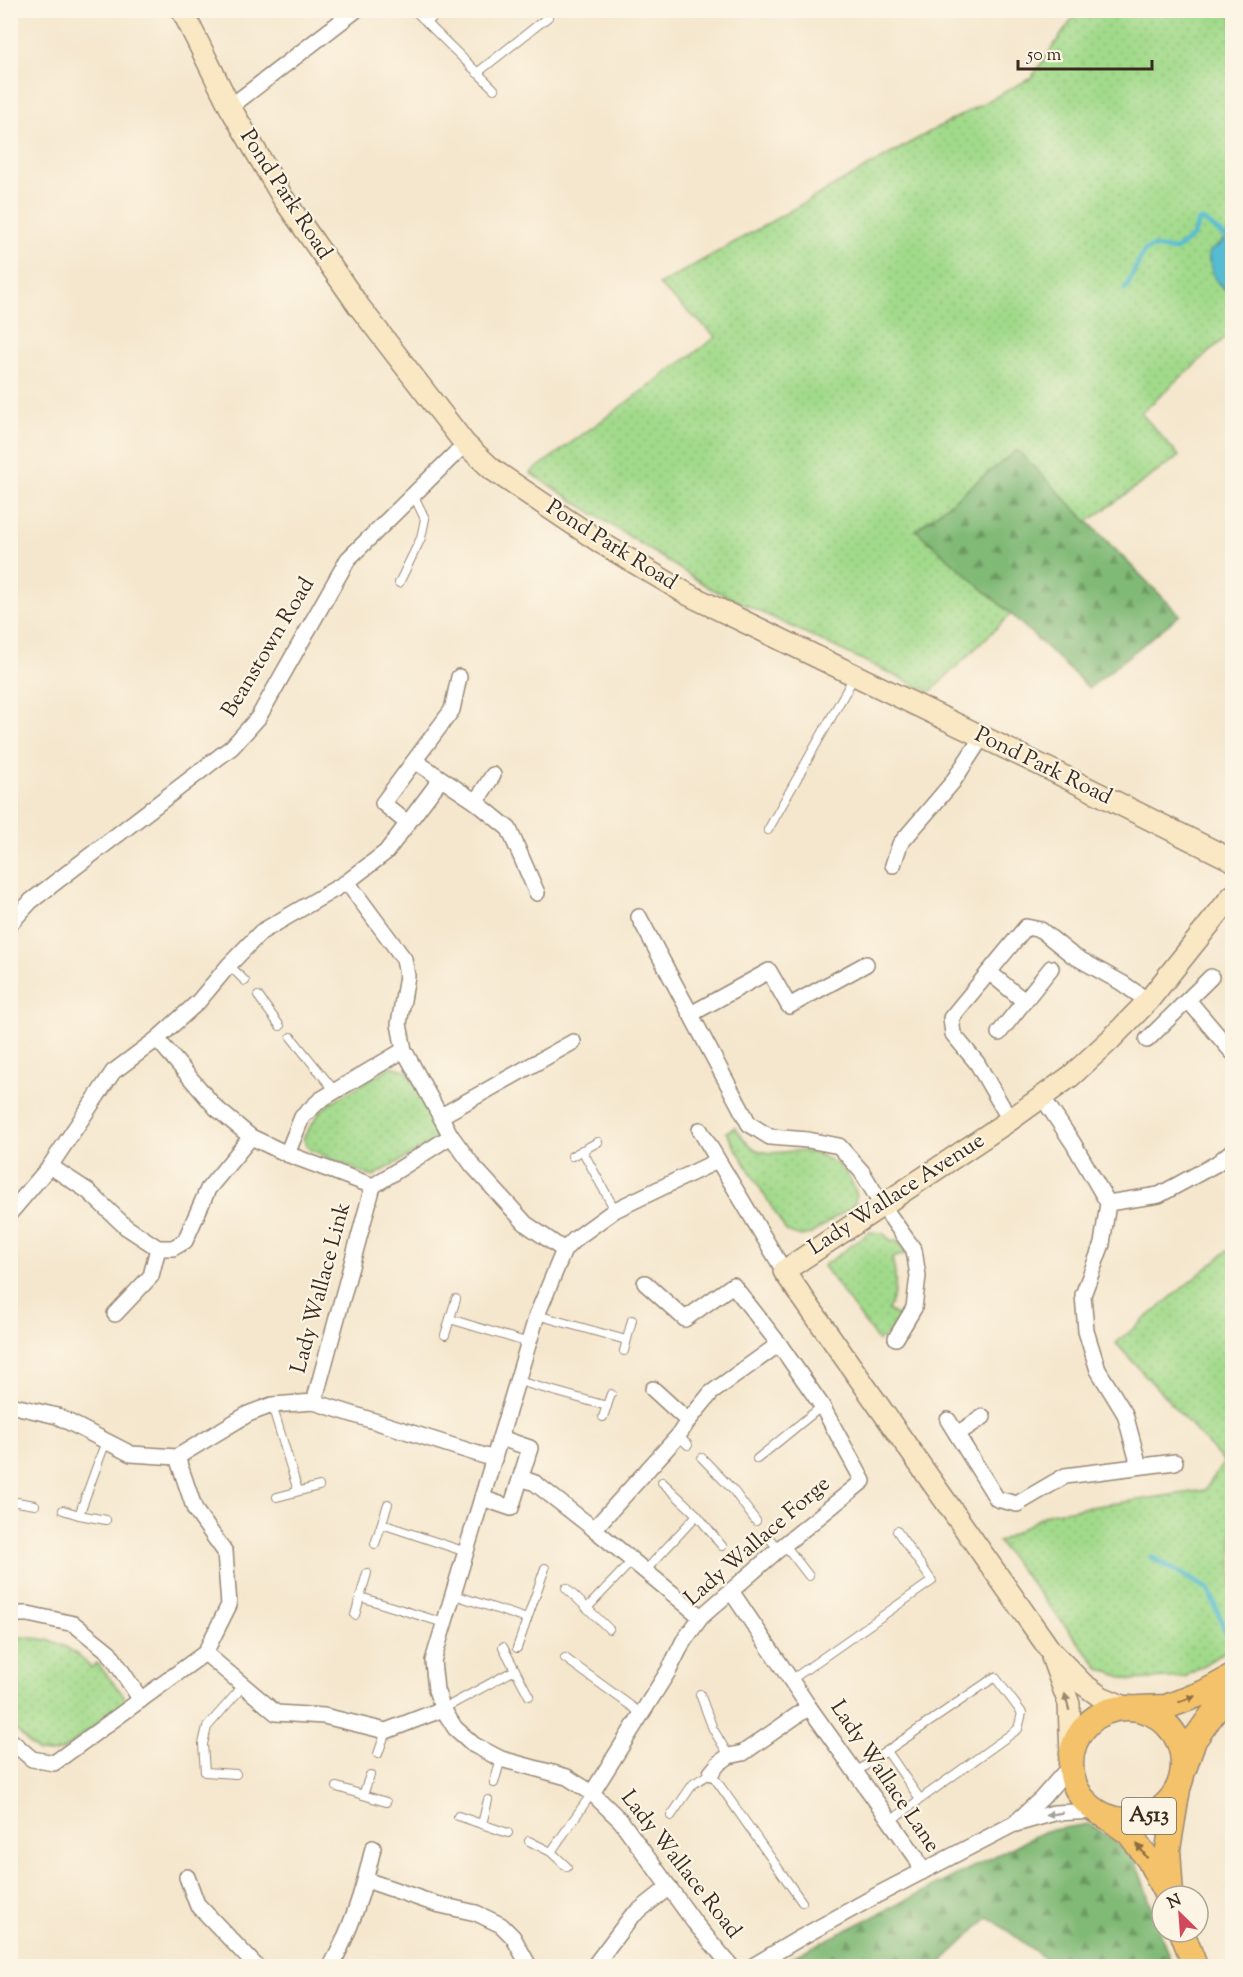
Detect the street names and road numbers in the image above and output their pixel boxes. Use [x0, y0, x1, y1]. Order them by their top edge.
street label: Pond Park Road [231, 124, 339, 266]
street label: Pond Park Road [539, 493, 683, 599]
street label: Beanstown Road [214, 572, 324, 724]
street label: Pond Park Road [969, 720, 1117, 814]
street label: Lady Wallace Avenue [802, 1126, 992, 1264]
street label: Lady Wallace Link [284, 1199, 360, 1377]
street label: Lady Wallace Forge [678, 1469, 838, 1615]
street label: Lady Wallace Lane [821, 1694, 947, 1860]
street label: Lady Wallace Road [612, 1784, 748, 1946]
road number: A513 [1122, 1798, 1176, 1834]

